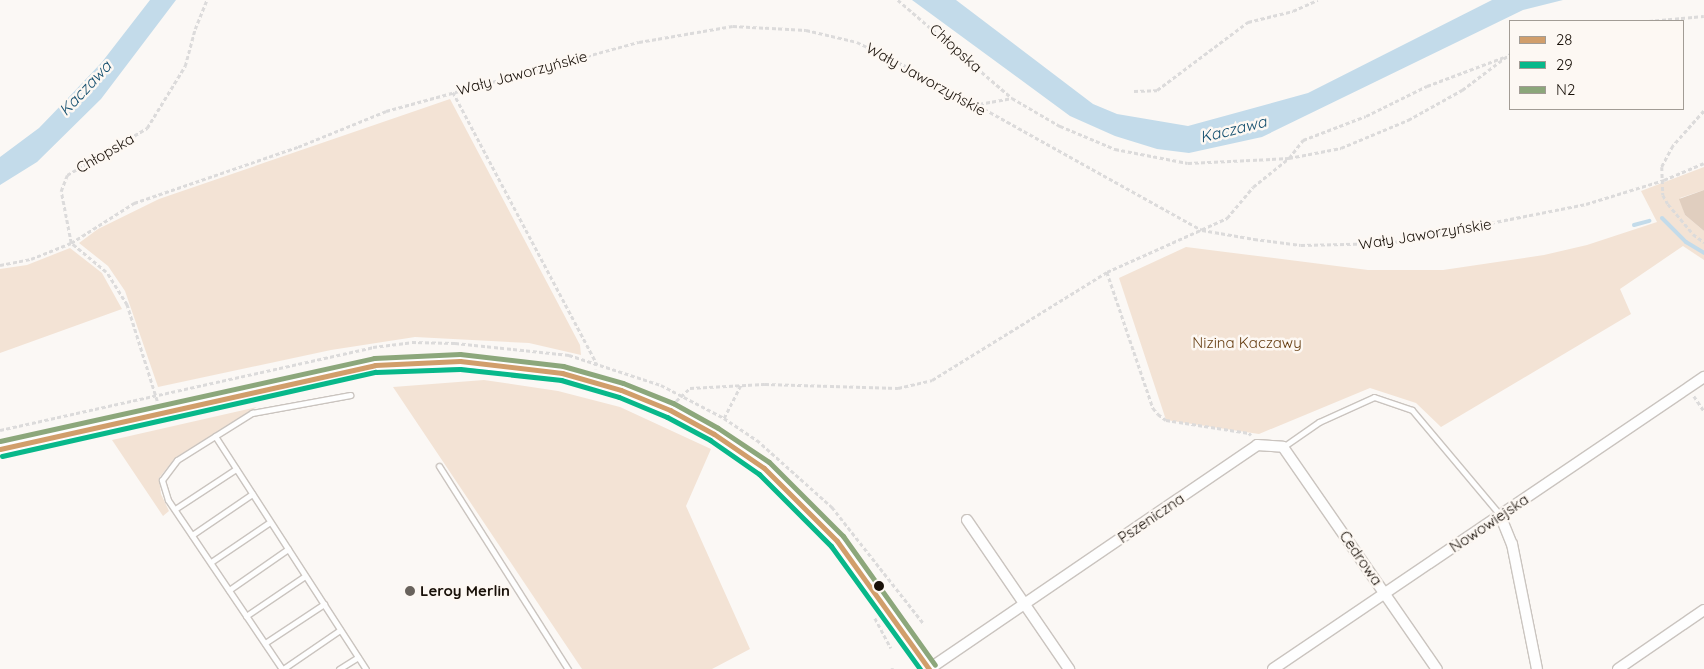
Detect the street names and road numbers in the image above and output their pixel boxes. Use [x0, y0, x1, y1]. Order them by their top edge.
street label: Chłopska [926, 20, 986, 76]
street label: Wały Jaworzyńskie [863, 39, 989, 119]
street label: Wały Jaworzyńskie [455, 47, 589, 99]
street label: Chłopska [73, 129, 137, 177]
street label: Wały Jaworzyńskie [1357, 215, 1493, 253]
street label: Pszeniczna [1114, 489, 1188, 547]
street label: Nowowiejska [1446, 490, 1532, 556]
street label: Cedrowa [1336, 527, 1386, 589]

